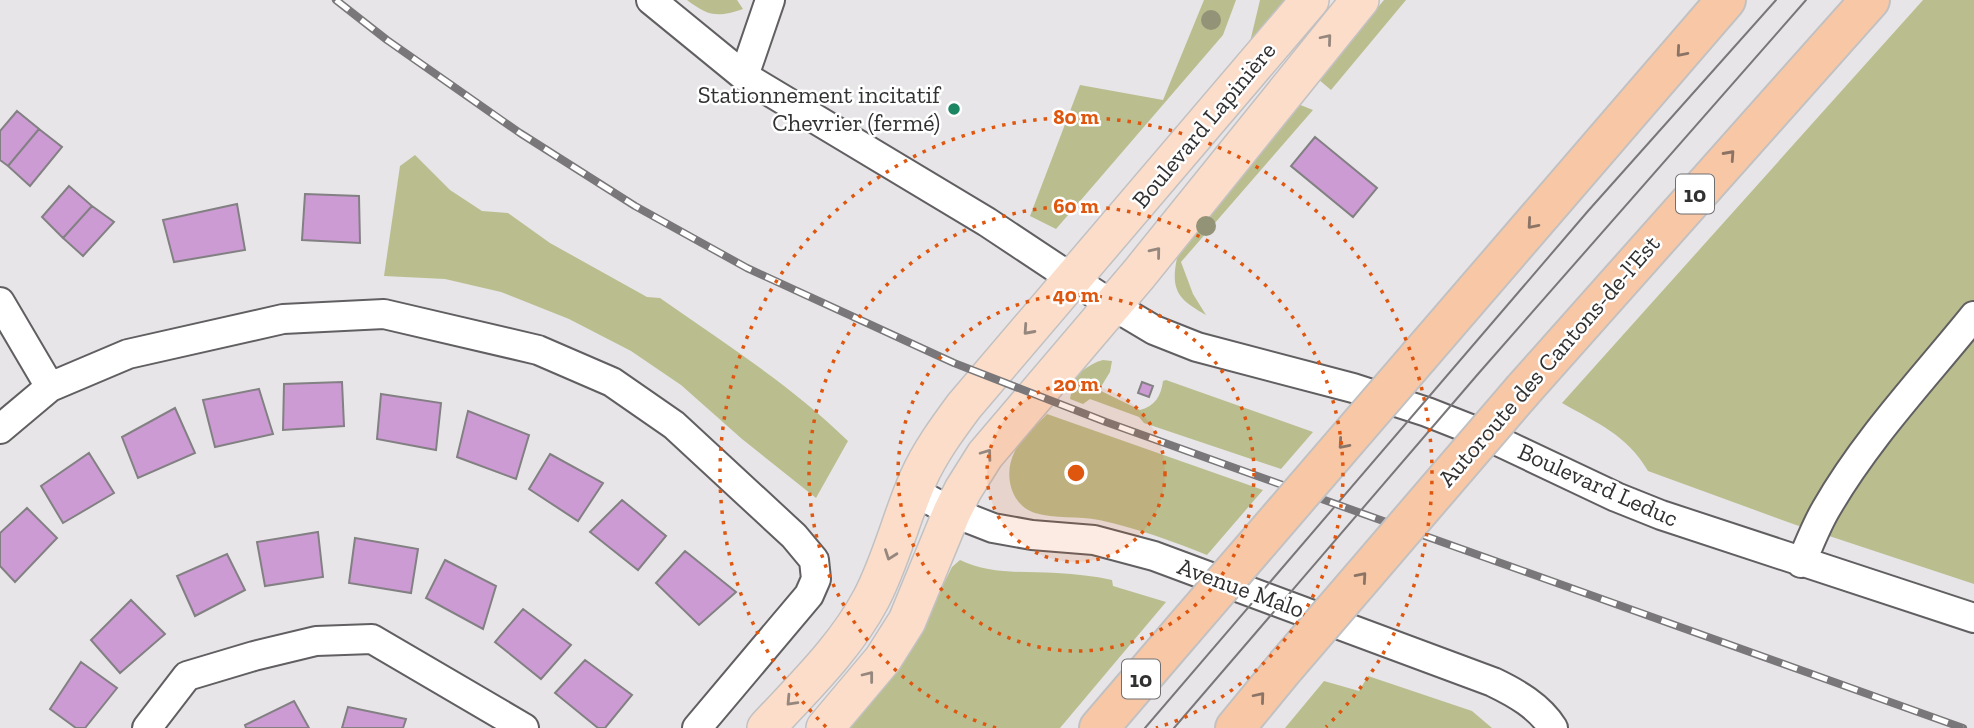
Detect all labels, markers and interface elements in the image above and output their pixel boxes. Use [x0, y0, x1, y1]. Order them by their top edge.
one-way arrow [1319, 34, 1332, 46]
street label: Boulevard Lapinière [1126, 36, 1281, 214]
one-way arrow [1677, 43, 1689, 56]
place label: Stationnement incitatif Chevrier (fermé) [698, 80, 942, 137]
marker: Stationnement incitatif Chevrier (fermé) [946, 101, 962, 117]
text: 80 m [1053, 104, 1099, 129]
one-way arrow [1722, 150, 1734, 163]
road number: 10 [1676, 174, 1714, 214]
text: 60 m [1053, 193, 1099, 218]
one-way arrow [1528, 215, 1540, 228]
street label: Autoroute des Cantons-de-l'Est [1432, 229, 1666, 492]
one-way arrow [1147, 248, 1160, 260]
text: 40 m [1053, 282, 1100, 307]
one-way arrow [1024, 322, 1036, 335]
text: 20 m [1053, 371, 1099, 396]
one-way arrow [1339, 435, 1351, 448]
street label: Boulevard Leduc [1514, 436, 1683, 533]
one-way arrow [978, 449, 991, 461]
centre of rings [1064, 461, 1088, 485]
one-way arrow [884, 549, 898, 561]
street label: Avenue Malo [1174, 551, 1308, 624]
one-way arrow [1354, 573, 1366, 586]
road number: 10 [1122, 660, 1160, 698]
one-way arrow [861, 671, 874, 684]
one-way arrow [787, 693, 799, 706]
one-way arrow [1252, 693, 1264, 706]

